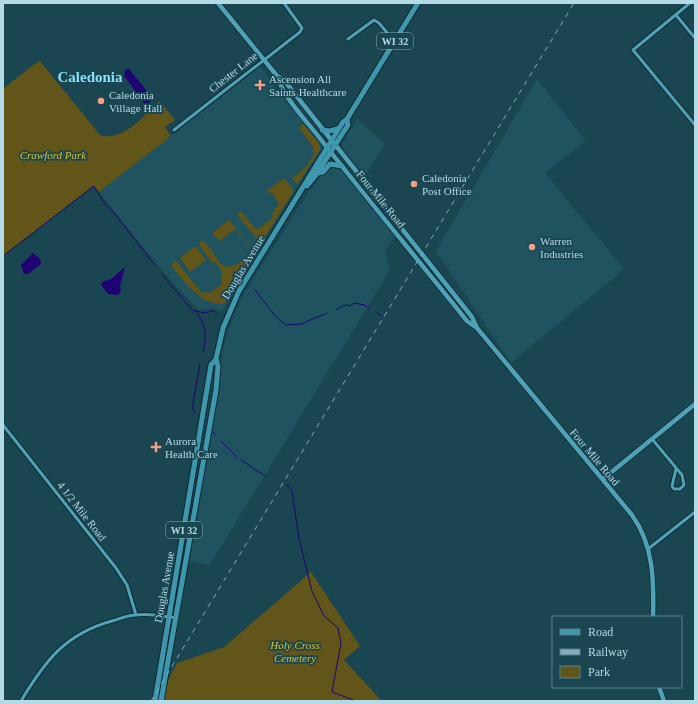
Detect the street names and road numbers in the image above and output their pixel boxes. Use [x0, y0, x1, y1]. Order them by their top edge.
road number: WI 32 [377, 33, 413, 49]
street label: Chester Lane [206, 49, 260, 95]
street label: Four Mile Road [354, 168, 408, 230]
street label: Douglas Avenue [219, 233, 267, 301]
street label: Four Mile Road [568, 426, 623, 488]
street label: 4 1/2 Mile Road [55, 479, 109, 543]
road number: WI 32 [166, 522, 202, 538]
street label: Douglas Avenue [152, 550, 176, 624]

